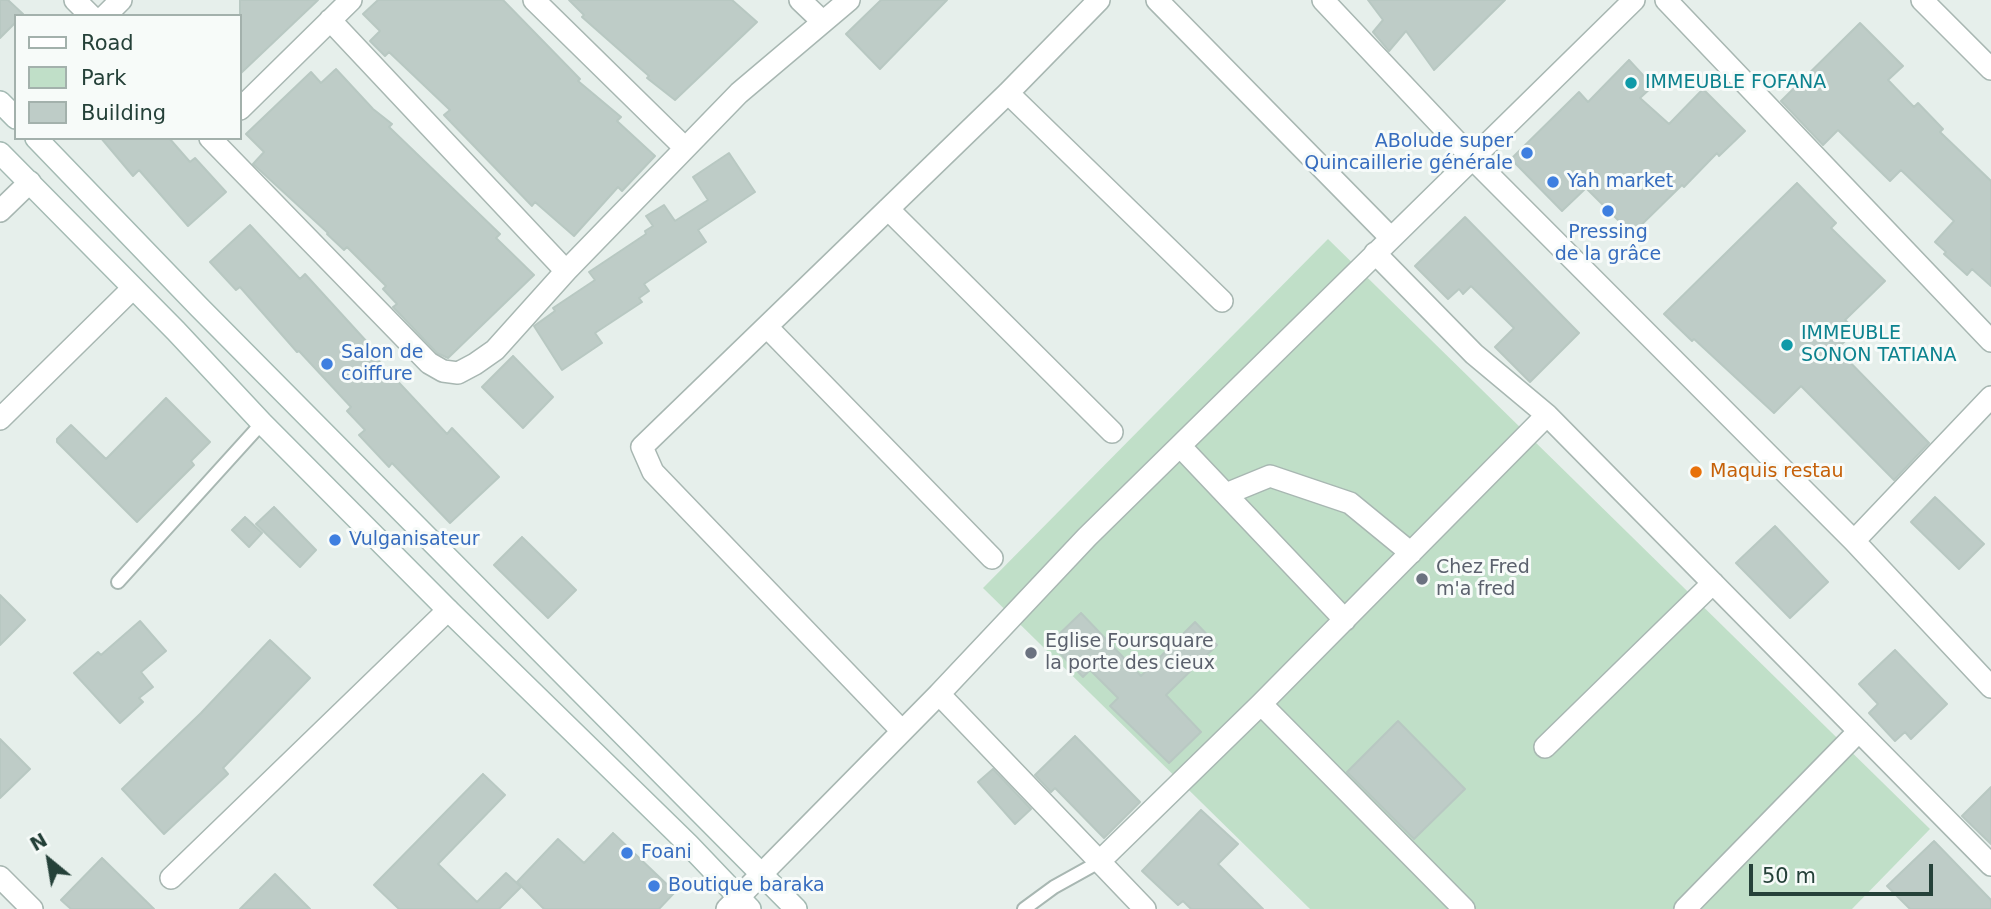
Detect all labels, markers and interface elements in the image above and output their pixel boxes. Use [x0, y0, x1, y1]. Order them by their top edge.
legend [14, 14, 242, 140]
text: Road [81, 31, 134, 55]
text: Park [81, 66, 126, 90]
place label: IMMEUBLE FOFANA [1645, 72, 1826, 94]
marker: IMMEUBLE FOFANA [1623, 75, 1639, 91]
text: Building [81, 101, 166, 125]
place label: ABolude super Quincaillerie générale [1304, 131, 1513, 175]
marker: ABolude super Quincaillerie générale [1519, 145, 1535, 161]
place label: Yah market [1567, 171, 1673, 193]
marker: Yah market [1545, 174, 1561, 190]
marker: Pressing de la grâce [1600, 203, 1616, 219]
place label: Pressing de la grâce [1555, 222, 1661, 266]
place label: IMMEUBLE SONON TATIANA [1801, 323, 1957, 367]
marker: IMMEUBLE SONON TATIANA [1779, 337, 1795, 353]
place label: Salon de coiffure [341, 342, 423, 386]
marker: Salon de coiffure [319, 356, 335, 372]
place label: Maquis restau [1710, 461, 1843, 483]
marker: Maquis restau [1688, 464, 1704, 480]
place label: Vulganisateur [349, 529, 480, 551]
marker: Vulganisateur [327, 532, 343, 548]
place label: Chez Fred m'a fred [1436, 557, 1530, 601]
marker: Chez Fred m'a fred [1414, 571, 1430, 587]
place label: Eglise Foursquare la porte des cieux [1045, 631, 1215, 675]
marker: Eglise Foursquare la porte des cieux [1023, 645, 1039, 661]
north arrow [14, 825, 84, 895]
text: N [26, 828, 51, 855]
place label: Foani [641, 842, 692, 864]
marker: Foani [619, 845, 635, 861]
scale bar [1753, 850, 1937, 894]
text: 50 m [1762, 864, 1816, 888]
place label: Boutique baraka [668, 875, 825, 897]
marker: Boutique baraka [646, 878, 662, 894]

